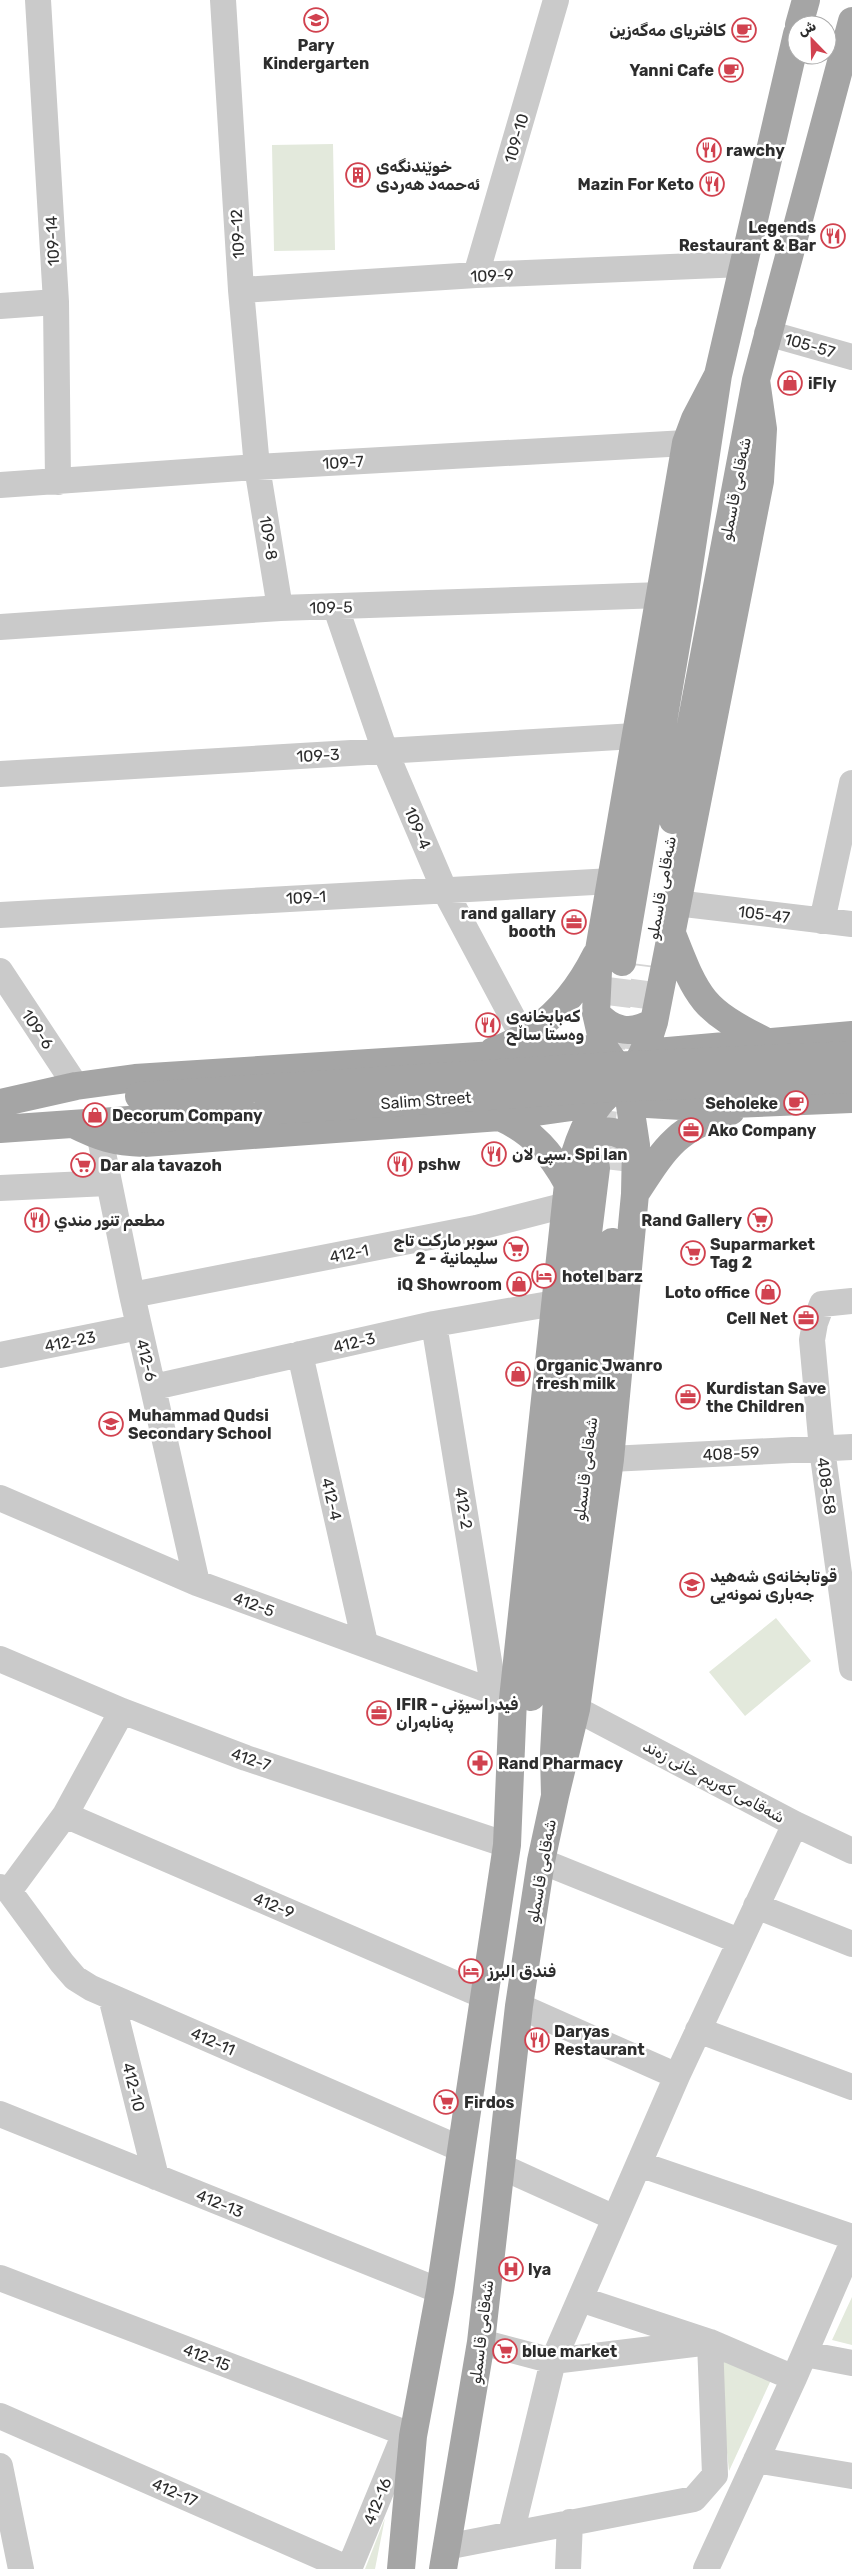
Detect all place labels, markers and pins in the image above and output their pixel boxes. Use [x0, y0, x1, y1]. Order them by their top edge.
school or university icon: Pary Kindergarten [303, 7, 329, 33]
cafe icon: کافتریای مەگەزین [731, 17, 757, 43]
place label: کافتریای مەگەزین [609, 21, 726, 40]
place label: Pary Kindergarten [263, 36, 369, 73]
cafe icon: Yanni Cafe [718, 57, 744, 83]
place label: Yanni Cafe [630, 61, 714, 80]
restaurant icon: rawchy [696, 137, 722, 163]
place label: rawchy [726, 141, 785, 160]
place label: خوێندنگەی ئەحمەد هەردی [376, 157, 480, 194]
building icon: خوێندنگەی ئەحمەد هەردی [345, 162, 371, 188]
restaurant icon: Mazin For Keto [699, 171, 725, 197]
place label: Mazin For Keto [577, 175, 694, 194]
place label: Legends Restaurant & Bar [679, 218, 817, 255]
restaurant icon: Legends Restaurant & Bar [820, 223, 846, 249]
shop icon: iFly [777, 370, 803, 396]
place label: iFly [808, 374, 837, 393]
place label: rand gallary booth [461, 904, 556, 941]
office icon: rand gallary booth [561, 909, 587, 935]
place label: کەبابخانەی وەستا ساڵح [506, 1007, 584, 1046]
restaurant icon: کەبابخانەی وەستا ساڵح [475, 1012, 501, 1038]
cafe icon: Seholeke [783, 1090, 809, 1116]
place label: Seholeke [705, 1094, 778, 1113]
shop icon: Decorum Company [82, 1102, 108, 1128]
place label: Decorum Company [112, 1106, 263, 1125]
office icon: Ako Company [678, 1117, 704, 1143]
place label: Ako Company [708, 1121, 817, 1140]
restaurant icon: سپی لان. Spi lan [481, 1141, 507, 1167]
place label: سپی لان. Spi lan [512, 1145, 628, 1166]
restaurant icon: pshw [387, 1151, 413, 1177]
supermarket icon: Dar ala tavazoh [70, 1152, 96, 1178]
place label: pshw [418, 1155, 461, 1174]
place label: Dar ala tavazoh [100, 1156, 222, 1175]
restaurant icon: مطعم تنور مندي [24, 1207, 50, 1233]
supermarket icon: Rand Gallery [747, 1207, 773, 1233]
place label: مطعم تنور مندي [54, 1211, 165, 1232]
place label: Rand Gallery [641, 1211, 742, 1230]
place label: سوبر ماركت تاج 2 - سليمانية [393, 1231, 498, 1268]
place label: Suparmarket Tag 2 [710, 1235, 815, 1272]
supermarket icon: سوبر ماركت تاج 2 - سليمانية [503, 1236, 529, 1262]
supermarket icon: Suparmarket Tag 2 [680, 1240, 706, 1266]
hotel icon: hotel barz [531, 1263, 557, 1289]
place label: hotel barz [562, 1267, 643, 1286]
shop icon: iQ Showroom [506, 1271, 532, 1297]
place label: iQ Showroom [397, 1275, 502, 1294]
shop icon: Loto office [755, 1279, 781, 1305]
place label: Loto office [665, 1283, 750, 1302]
office icon: Cell Net [793, 1305, 819, 1331]
place label: Cell Net [726, 1309, 789, 1328]
place label: Organic Jwanro fresh milk [536, 1356, 663, 1393]
shop icon: Organic Jwanro fresh milk [505, 1361, 531, 1387]
place label: Kurdistan Save the Children [706, 1379, 826, 1416]
office icon: Kurdistan Save the Children [675, 1384, 701, 1410]
place label: Muhammad Qudsi Secondary School [128, 1406, 272, 1443]
school or university icon: Muhammad Qudsi Secondary School [98, 1411, 124, 1437]
place label: قوتابخانەی شەهید جەباری نمونەیی [710, 1567, 837, 1604]
school or university icon: قوتابخانەی شەهید جەباری نمونەیی [679, 1572, 705, 1598]
place label: IFIR - فیدراسیۆنی پەنابەران [396, 1695, 518, 1734]
office icon: IFIR - فیدراسیۆنی پەنابەران [366, 1700, 392, 1726]
pharmacy icon: Rand Pharmacy [467, 1750, 493, 1776]
place label: Rand Pharmacy [498, 1754, 623, 1773]
hotel icon: فندق البرز [458, 1958, 484, 1984]
place label: فندق البرز [487, 1962, 556, 1981]
place label: Daryas Restaurant [554, 2022, 645, 2059]
restaurant icon: Daryas Restaurant [524, 2027, 550, 2053]
supermarket icon: Firdos [433, 2089, 459, 2115]
place label: Firdos [464, 2093, 515, 2112]
hospital icon: lya [498, 2256, 524, 2282]
place label: lya [528, 2260, 551, 2279]
supermarket icon: blue market [492, 2338, 518, 2364]
place label: blue market [522, 2342, 618, 2361]

